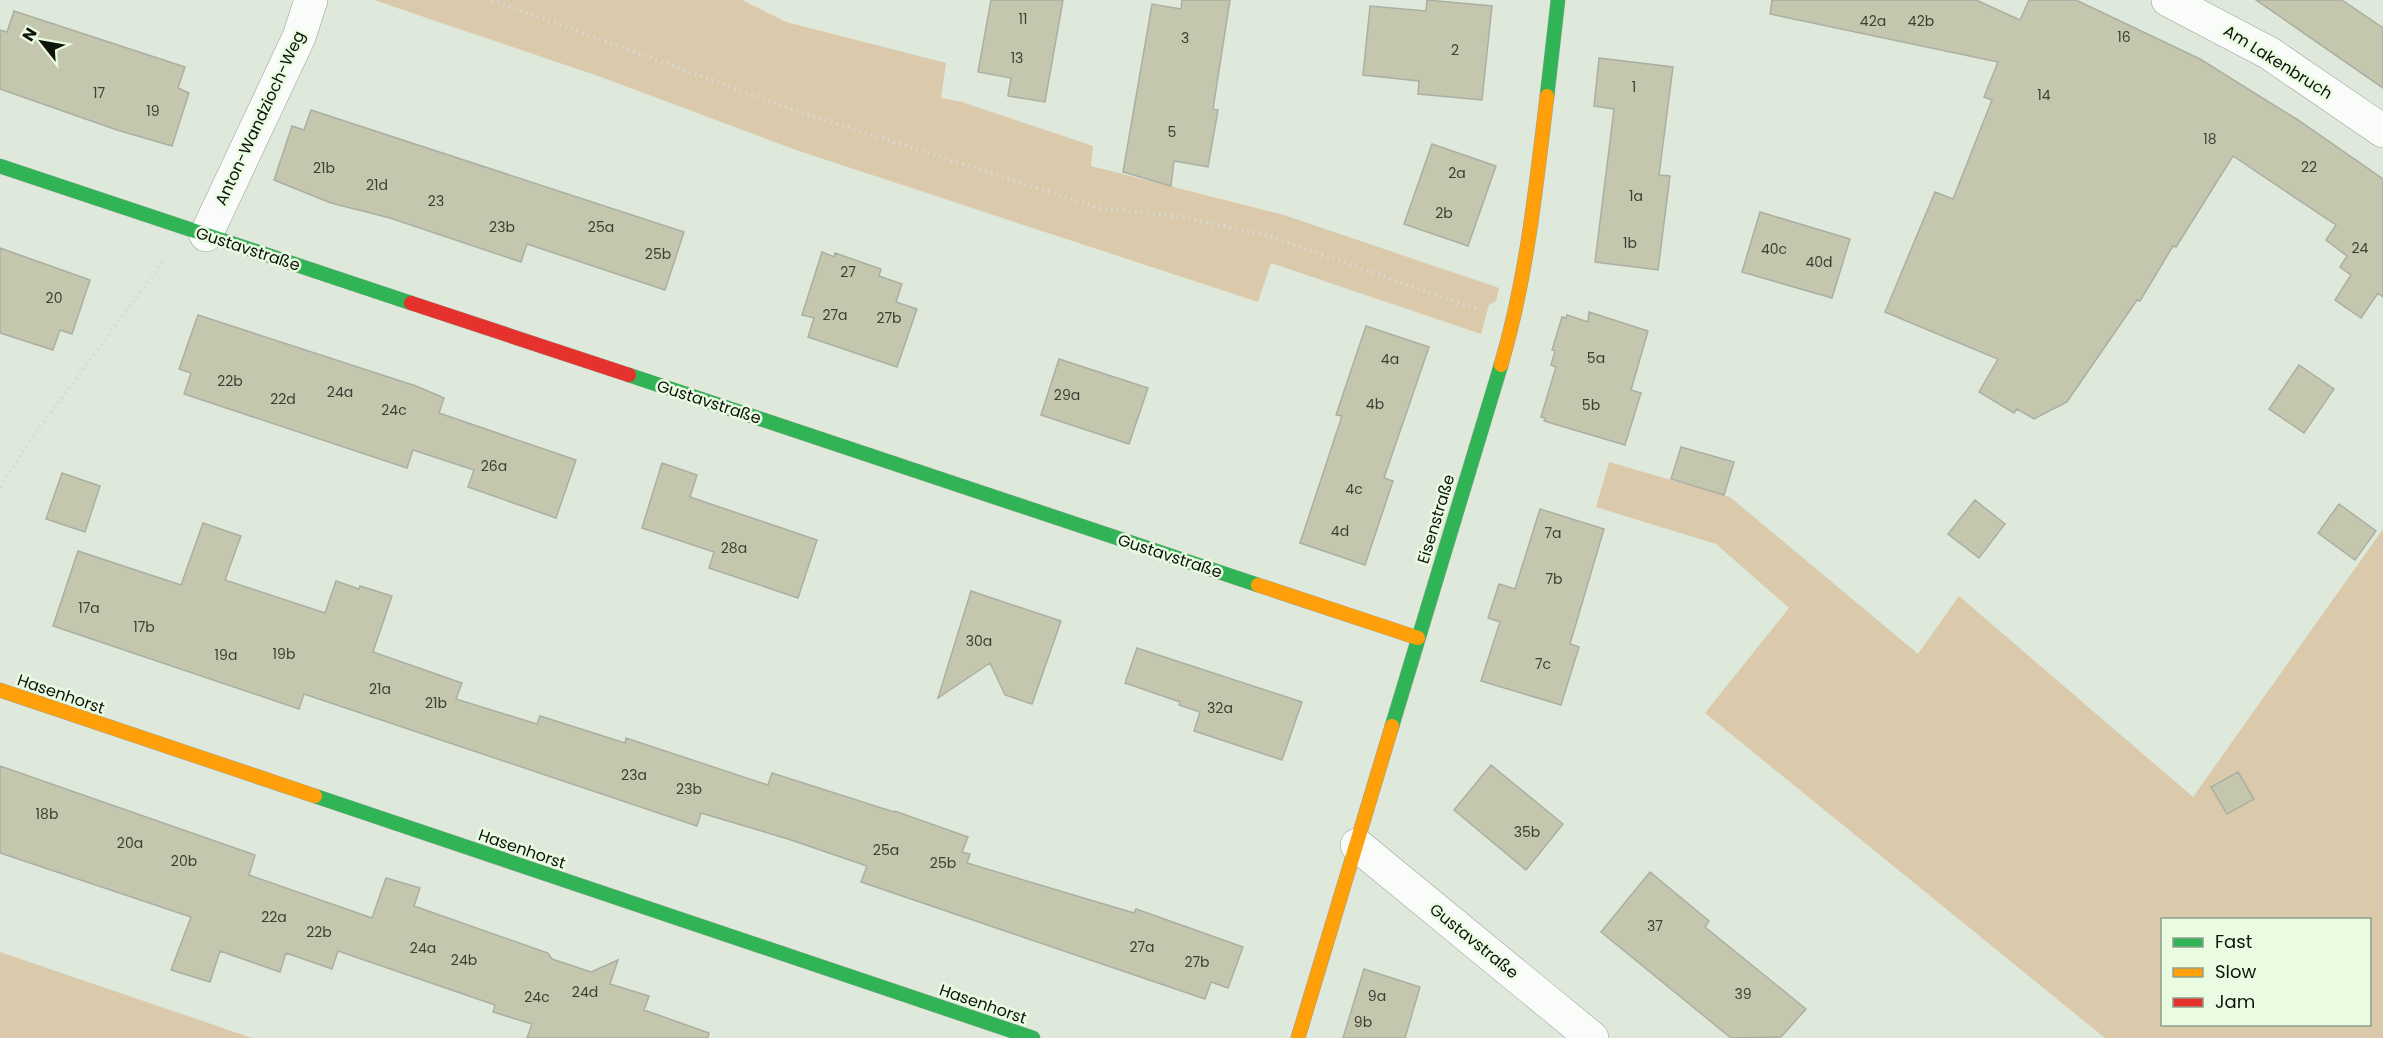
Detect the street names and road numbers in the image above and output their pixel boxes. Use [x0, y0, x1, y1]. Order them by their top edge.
street label: Am Lakenbruch [2219, 19, 2337, 105]
street label: Anton-Wandzioch-Weg [209, 27, 311, 209]
street label: Gustavstraße [193, 221, 303, 277]
street label: Gustavstraße [654, 374, 764, 430]
street label: Eisenstraße [1411, 471, 1461, 567]
street label: Gustavstraße [1115, 528, 1225, 584]
street label: Hasenhorst [14, 668, 108, 720]
street label: Hasenhorst [475, 823, 569, 875]
street label: Gustavstraße [1425, 898, 1523, 984]
street label: Hasenhorst [936, 978, 1030, 1030]

